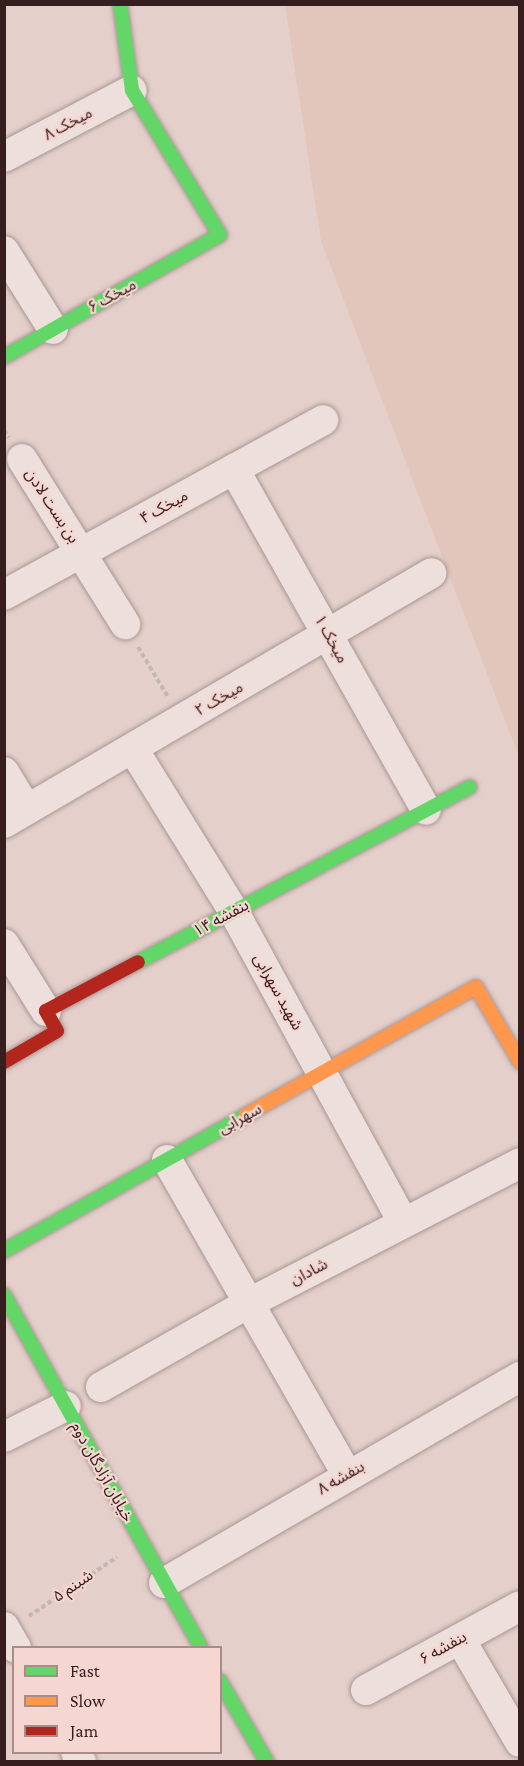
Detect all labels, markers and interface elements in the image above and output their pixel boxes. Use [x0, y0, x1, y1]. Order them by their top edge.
street label: میخک ۸ [40, 103, 96, 145]
street label: میخک ۶ [84, 275, 140, 317]
street label: بن بست لادن [21, 465, 83, 547]
street label: میخک ۴ [136, 486, 192, 528]
street label: میخک ۱ [310, 611, 352, 667]
street label: میخک ۲ [192, 678, 246, 720]
street label: بنفشه ۱۴ [190, 895, 252, 941]
street label: شهید سهرابی [249, 950, 307, 1034]
street label: سهرابی [215, 1099, 265, 1139]
street label: شادان [287, 1254, 331, 1290]
street label: خیابان آزادگان دوم [67, 1419, 137, 1525]
street label: بنفشه ۸ [314, 1457, 368, 1499]
street label: شبنم ۵ [49, 1566, 97, 1606]
street label: بنفشه ۶ [416, 1627, 470, 1669]
legend [12, 1646, 222, 1754]
text: Fast [70, 1661, 100, 1681]
text: Slow [70, 1691, 105, 1711]
text: Jam [70, 1721, 98, 1741]

